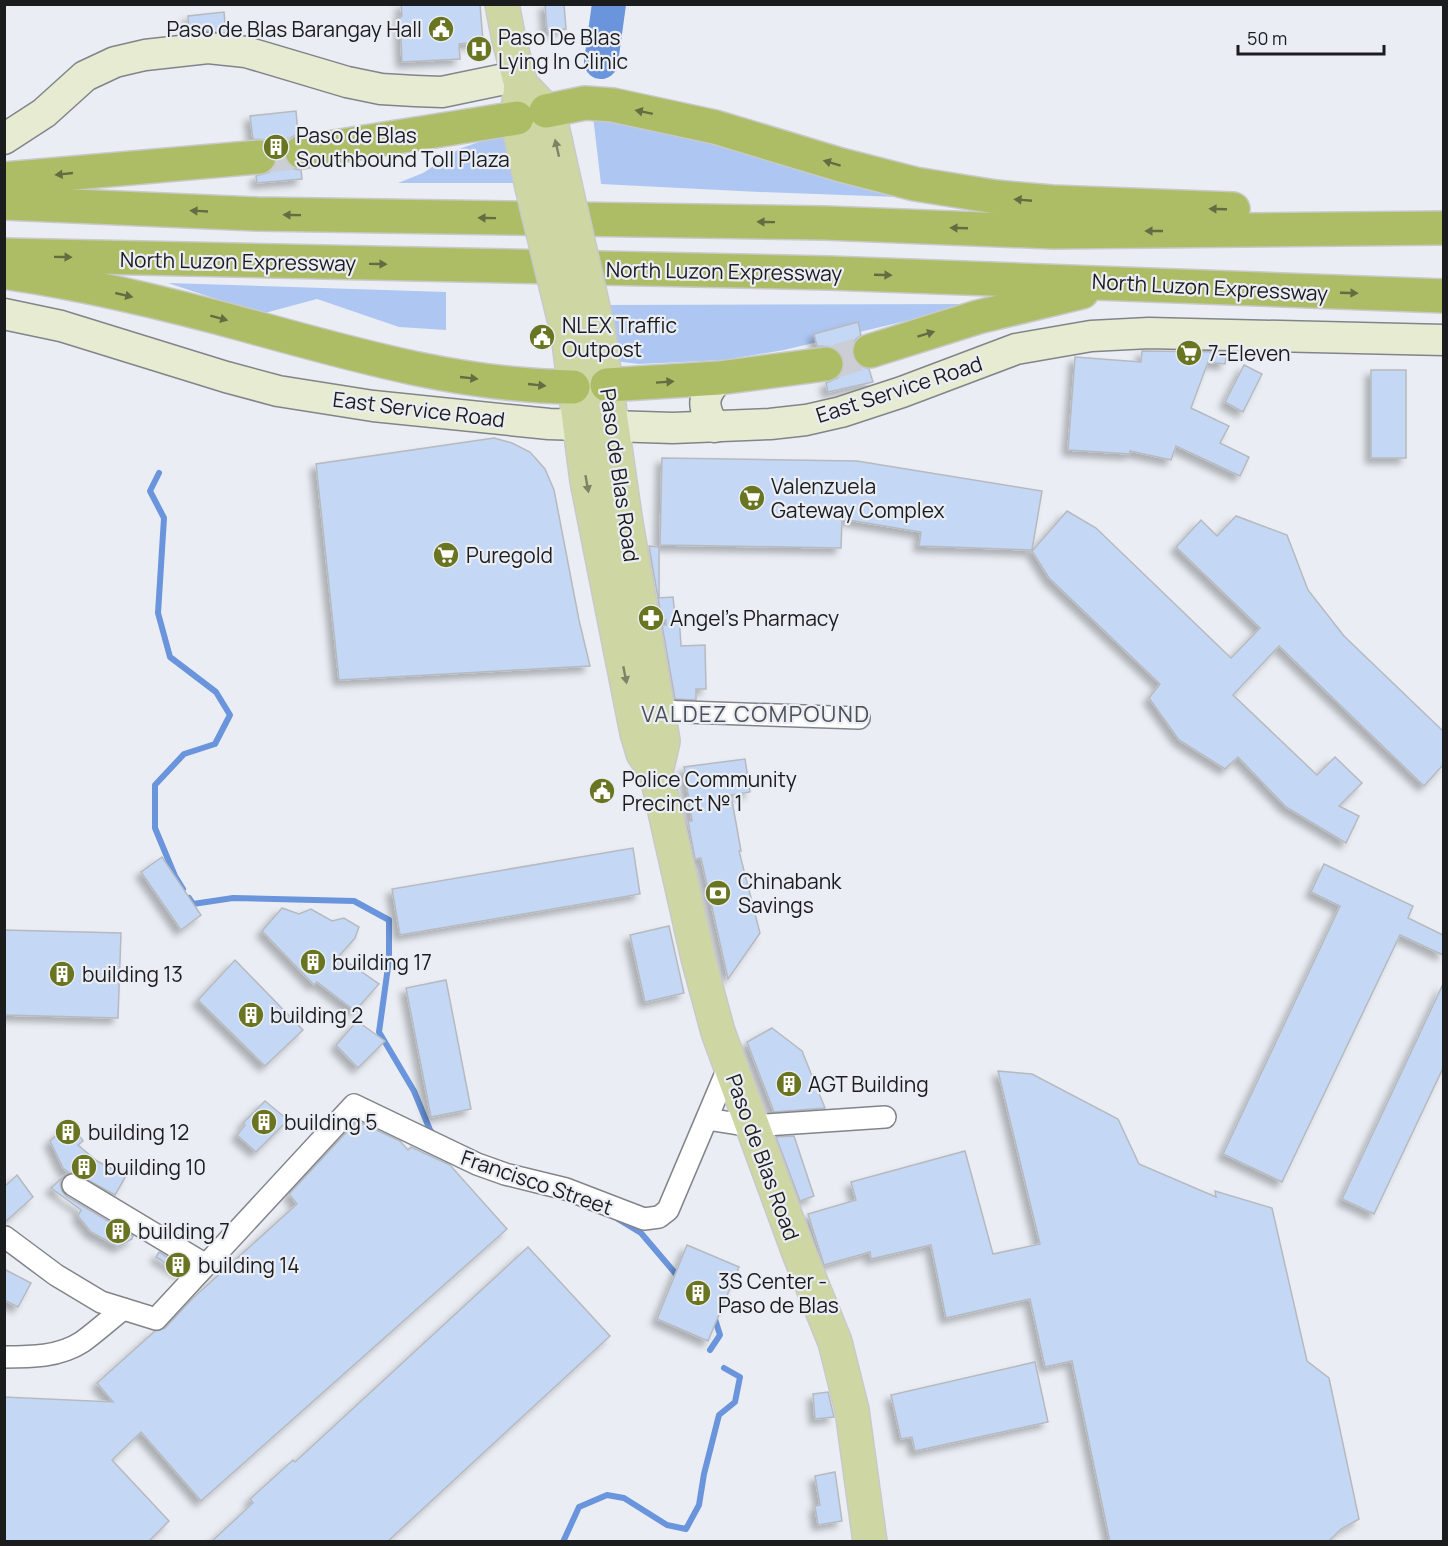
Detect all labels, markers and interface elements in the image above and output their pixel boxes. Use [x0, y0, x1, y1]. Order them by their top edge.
public building icon: Paso de Blas Barangay Hall [426, 14, 456, 44]
place label: Paso de Blas Barangay Hall [166, 15, 422, 43]
scale bar [1238, 18, 1384, 56]
place label: Paso De Blas Lying In Clinic [498, 23, 628, 75]
text: 50 m [1247, 26, 1287, 50]
hospital icon: Paso De Blas Lying In Clinic [464, 34, 494, 64]
one-way arrow [635, 106, 653, 116]
place label: Paso de Blas Southbound Toll Plaza [296, 121, 510, 173]
building icon: Paso de Blas Southbound Toll Plaza [261, 132, 291, 162]
one-way arrow [552, 138, 562, 157]
one-way arrow [823, 158, 841, 167]
one-way arrow [55, 169, 74, 179]
one-way arrow [1014, 195, 1033, 205]
one-way arrow [1208, 204, 1227, 213]
one-way arrow [189, 207, 208, 216]
one-way arrow [283, 210, 302, 219]
one-way arrow [478, 213, 497, 222]
one-way arrow [757, 217, 776, 227]
one-way arrow [950, 223, 969, 233]
one-way arrow [1145, 226, 1164, 236]
street label: North Luzon Expressway [120, 245, 356, 277]
one-way arrow [53, 252, 72, 262]
street label: North Luzon Expressway [606, 255, 842, 287]
one-way arrow [368, 259, 387, 269]
street label: North Luzon Expressway [1091, 267, 1329, 307]
one-way arrow [874, 270, 893, 279]
one-way arrow [1340, 288, 1359, 298]
one-way arrow [115, 290, 133, 300]
place label: NLEX Traffic Outpost [562, 311, 677, 363]
one-way arrow [210, 314, 228, 323]
public building icon: NLEX Traffic Outpost [527, 322, 557, 352]
one-way arrow [917, 329, 935, 338]
supermarket icon: 7-Eleven [1174, 338, 1204, 368]
place label: 7-Eleven [1208, 339, 1291, 367]
street label: East Service Road [812, 349, 986, 429]
one-way arrow [459, 373, 478, 383]
one-way arrow [655, 377, 674, 387]
one-way arrow [528, 381, 547, 390]
street label: East Service Road [331, 385, 507, 433]
street label: Paso de Blas Road [594, 386, 646, 564]
place label: Valenzuela Gateway Complex [771, 472, 945, 524]
one-way arrow [583, 475, 592, 494]
supermarket icon: Valenzuela Gateway Complex [737, 483, 767, 513]
supermarket icon: Puregold [431, 540, 461, 570]
place label: Puregold [466, 541, 553, 569]
pharmacy icon: Angel's Pharmacy [636, 603, 666, 633]
place label: Angel's Pharmacy [670, 604, 839, 632]
one-way arrow [621, 666, 630, 685]
district label: VALDEZ COMPOUND [641, 699, 871, 729]
place label: Police Community Precinct № 1 [622, 765, 797, 817]
public building icon: Police Community Precinct № 1 [587, 776, 617, 806]
place label: Chinabank Savings [738, 867, 842, 919]
bank icon: Chinabank Savings [703, 878, 733, 908]
building icon: building 17 [298, 947, 328, 977]
place label: building 17 [332, 948, 432, 976]
building icon: building 13 [47, 959, 77, 989]
place label: building 13 [82, 960, 183, 988]
building icon: building 2 [236, 1000, 266, 1030]
place label: building 2 [270, 1001, 363, 1029]
building icon: AGT Building [774, 1069, 804, 1099]
street label: Paso de Blas Road [720, 1070, 806, 1244]
place label: AGT Building [808, 1070, 929, 1098]
building icon: building 5 [249, 1107, 279, 1137]
place label: building 5 [284, 1108, 377, 1136]
building icon: building 12 [53, 1117, 83, 1147]
place label: building 12 [88, 1118, 189, 1146]
street label: Francisco Street [457, 1143, 617, 1221]
building icon: building 10 [69, 1152, 99, 1182]
place label: building 10 [104, 1153, 206, 1181]
building icon: building 7 [103, 1216, 133, 1246]
place label: building 7 [138, 1217, 230, 1245]
building icon: building 14 [163, 1250, 193, 1280]
place label: building 14 [198, 1251, 300, 1279]
place label: 3S Center - Paso de Blas [718, 1267, 839, 1319]
building icon: 3S Center - Paso de Blas [683, 1278, 713, 1308]

